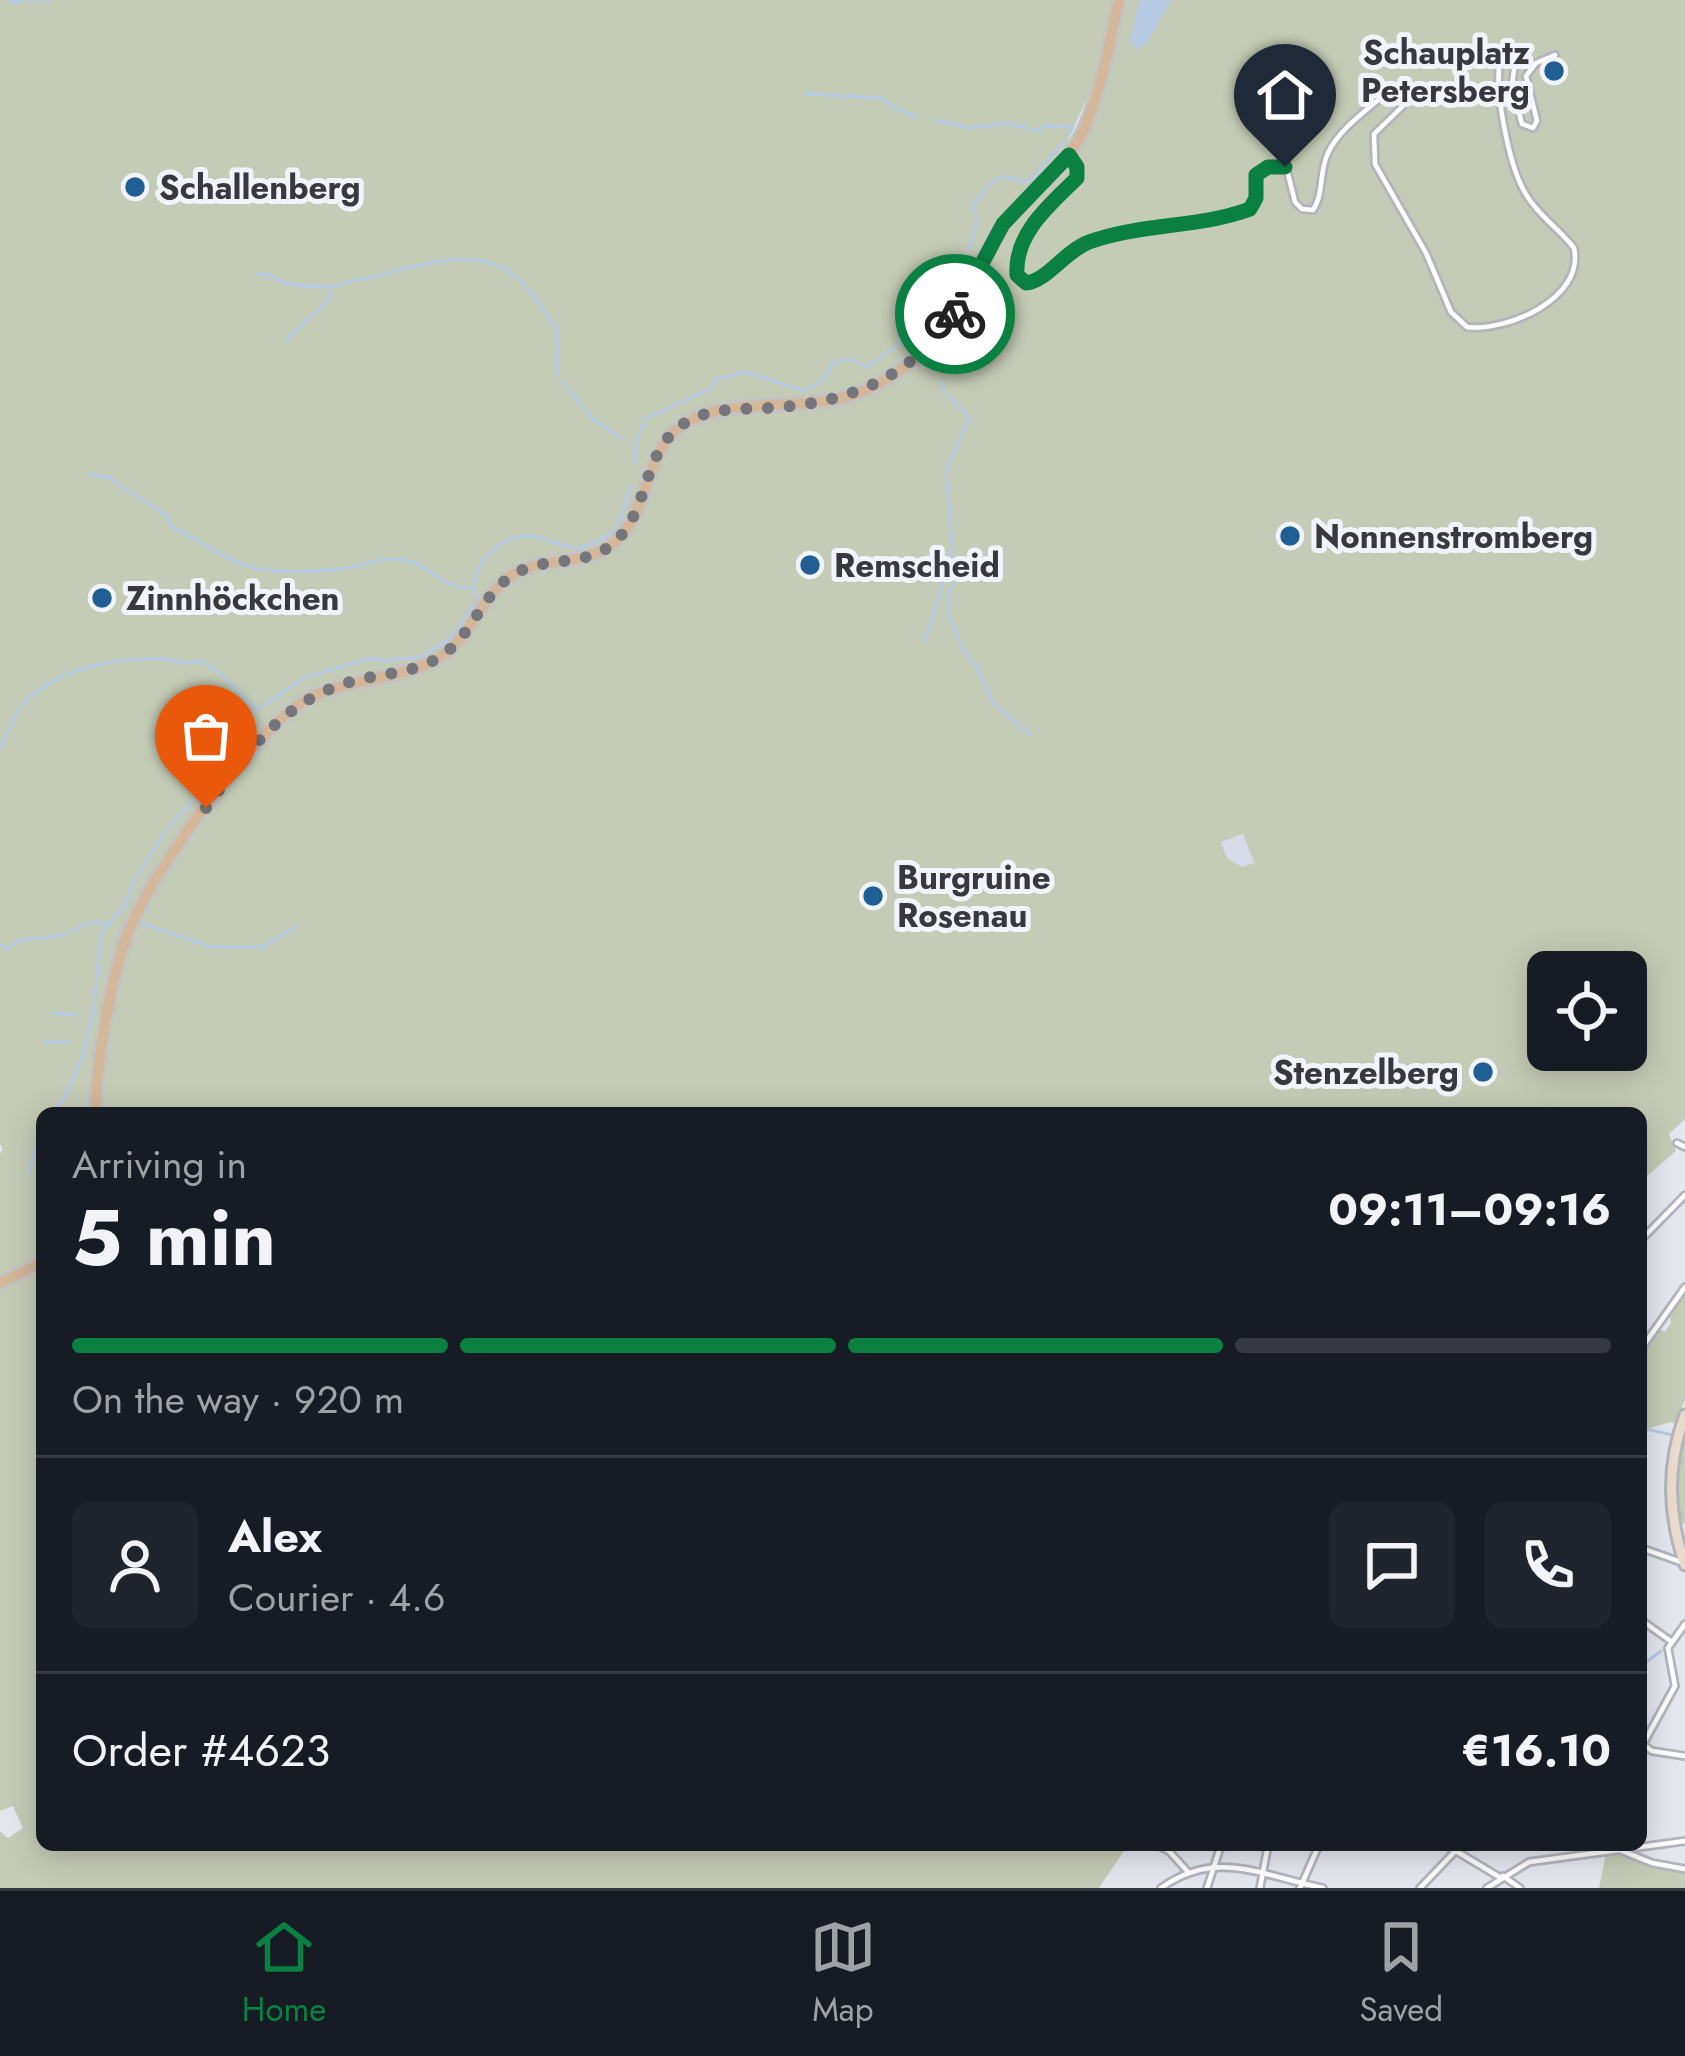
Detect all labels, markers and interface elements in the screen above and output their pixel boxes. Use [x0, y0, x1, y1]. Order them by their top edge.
place label: Schauplatz Petersberg [1361, 29, 1530, 114]
pin [1234, 44, 1336, 167]
marker: Schauplatz Petersberg [1541, 58, 1567, 84]
icon: home [1252, 62, 1318, 128]
place label: Schallenberg [159, 164, 361, 211]
marker: Schallenberg [122, 174, 148, 200]
courier [895, 254, 1015, 374]
icon: bike [922, 281, 988, 347]
place label: Nonnenstromberg [1314, 513, 1593, 560]
marker: Nonnenstromberg [1277, 523, 1303, 549]
place label: Remscheid [834, 542, 1000, 589]
marker: Remscheid [797, 552, 823, 578]
place label: Zinnhöckchen [126, 575, 340, 622]
marker: Zinnhöckchen [89, 585, 115, 611]
pin [155, 685, 257, 808]
icon: bag [173, 703, 239, 769]
place label: Burgruine Rosenau [897, 854, 1051, 939]
marker: Burgruine Rosenau [860, 883, 886, 909]
map controls [1527, 951, 1647, 1071]
button: locate [1527, 951, 1647, 1071]
place label: Stenzelberg [1273, 1049, 1459, 1096]
marker: Stenzelberg [1470, 1059, 1496, 1085]
text: Arriving in [72, 1136, 247, 1193]
text: 09:11–09:16 [1328, 1177, 1611, 1242]
text: 5 min [72, 1182, 276, 1294]
text: On the way · 920 m [72, 1371, 404, 1428]
button: person [72, 1502, 198, 1628]
button: chat [1329, 1502, 1455, 1628]
button: phone [1485, 1502, 1611, 1628]
text: Alex [228, 1504, 322, 1569]
text: Courier · 4.6 [228, 1569, 445, 1626]
text: Order #4623 [72, 1718, 330, 1783]
text: €16.10 [1461, 1718, 1611, 1783]
tab: Home [242, 1914, 326, 2033]
tab: Map [810, 1914, 876, 2033]
tab: Saved [1360, 1914, 1443, 2033]

